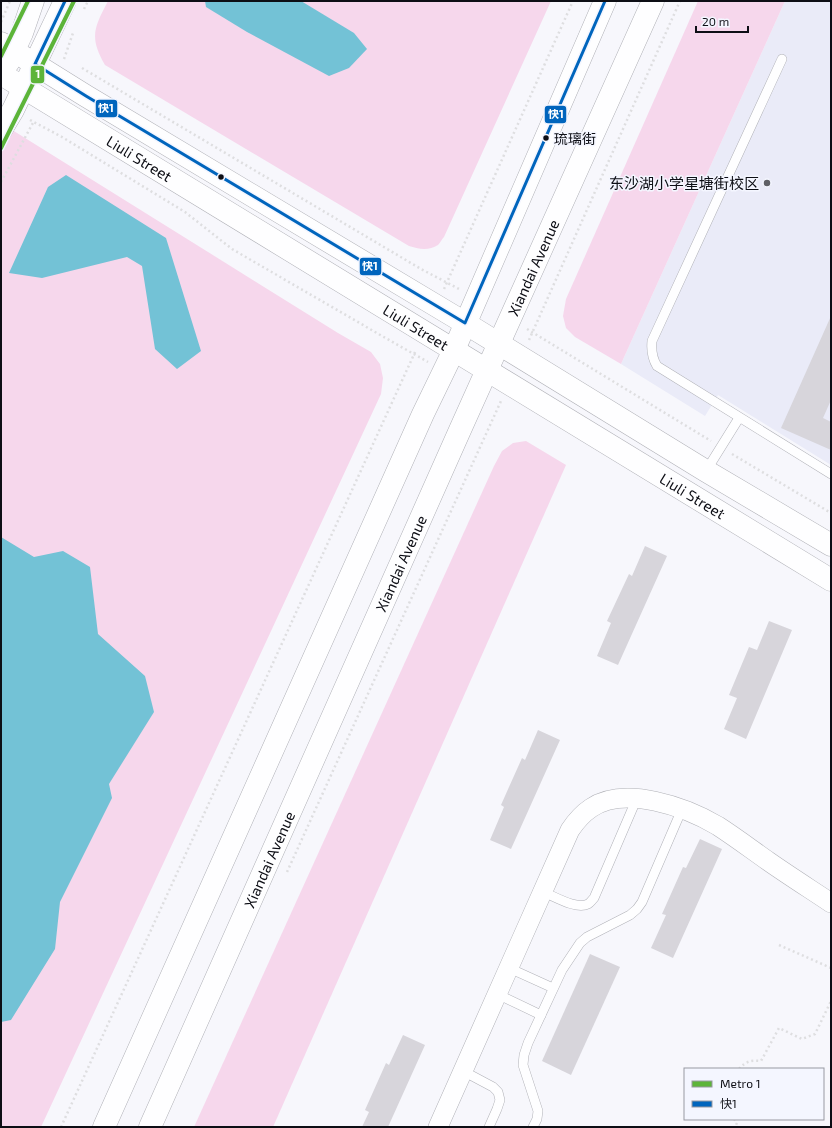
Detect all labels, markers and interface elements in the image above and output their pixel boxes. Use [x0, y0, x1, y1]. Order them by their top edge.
scale bar [696, 8, 748, 34]
text: 20 m [702, 14, 729, 28]
line badge: 1 [30, 65, 45, 84]
text: 1 [36, 67, 40, 80]
line badge: 快1 [95, 99, 118, 118]
text: 快1 [98, 101, 114, 114]
line badge: 快1 [544, 105, 567, 124]
text: 快1 [548, 107, 564, 120]
place label: 琉璃街 [554, 130, 596, 147]
street label: Liuli Street [103, 132, 176, 185]
marker: 琉璃街 [541, 133, 551, 143]
unlabelled marker [216, 172, 226, 182]
place label: 东沙湖小学星塘街校区 [609, 174, 759, 192]
marker: 东沙湖小学星塘街校区 [762, 178, 772, 188]
street label: Xiandai Avenue [504, 217, 563, 319]
line badge: 快1 [359, 257, 382, 276]
text: 快1 [362, 259, 378, 272]
street label: Liuli Street [380, 300, 452, 354]
street label: Liuli Street [657, 469, 729, 523]
street label: Xiandai Avenue [371, 512, 430, 614]
street label: Xiandai Avenue [240, 808, 298, 910]
legend [684, 1068, 824, 1120]
text: Metro 1 [720, 1076, 760, 1090]
text: 快1 [720, 1096, 737, 1110]

